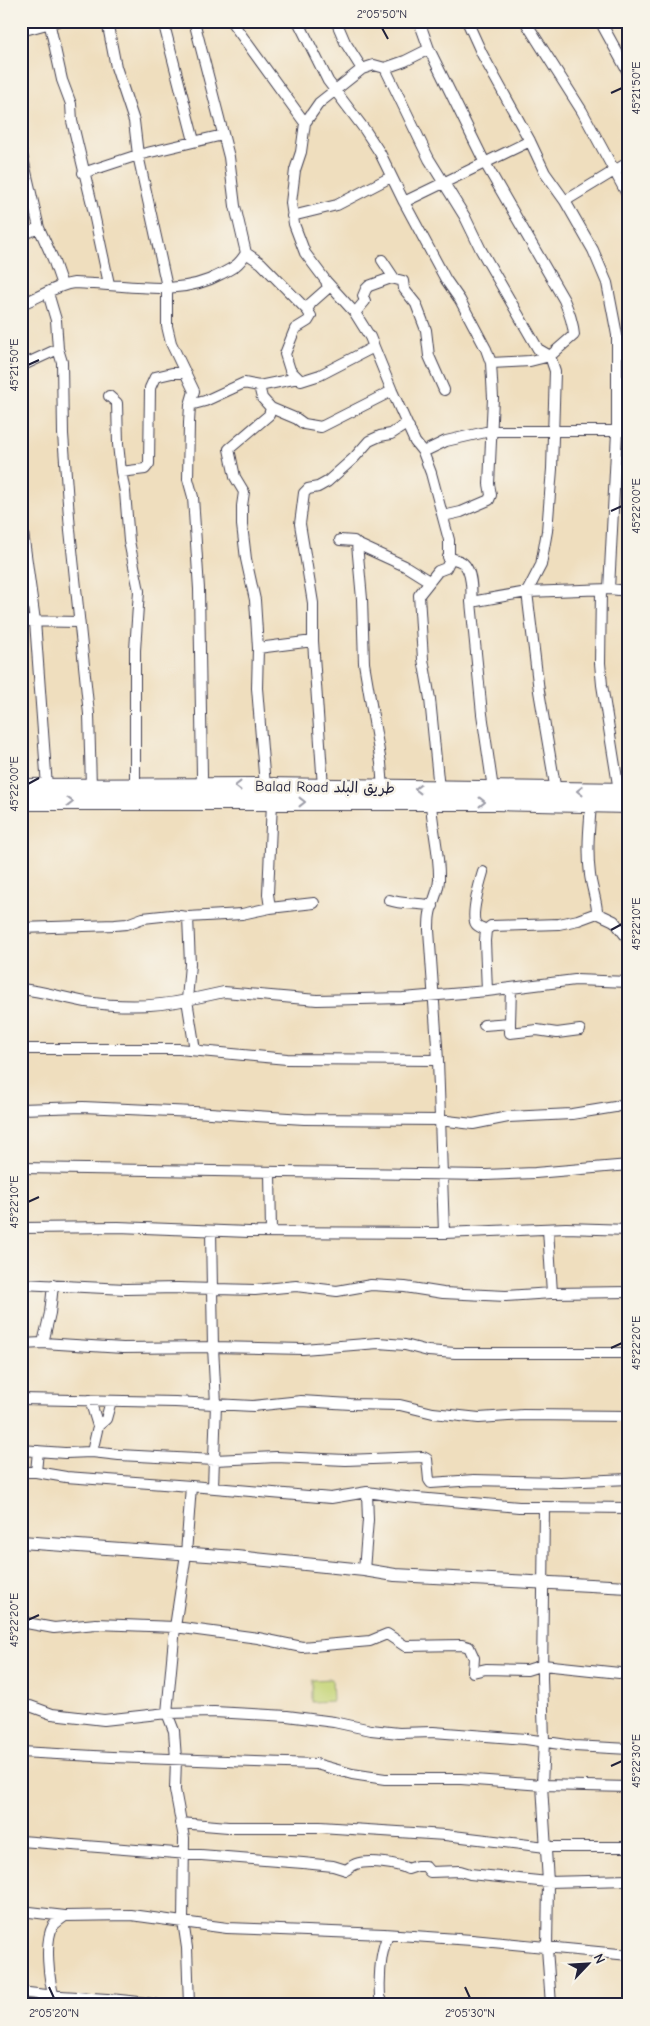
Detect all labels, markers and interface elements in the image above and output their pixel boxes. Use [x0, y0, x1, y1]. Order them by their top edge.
text: 2°05'50"N [357, 7, 407, 21]
text: 45°21'50"E [629, 61, 643, 115]
text: 45°21'50"E [7, 338, 21, 392]
text: 45°22'00"E [629, 478, 643, 534]
text: 45°22'00"E [7, 756, 21, 812]
street label: Balad Road طريق البلد [255, 777, 395, 797]
one-way arrow [233, 781, 241, 791]
one-way arrow [413, 784, 421, 794]
one-way arrow [576, 786, 584, 796]
one-way arrow [66, 797, 74, 807]
one-way arrow [299, 797, 307, 807]
one-way arrow [479, 797, 487, 807]
text: 45°22'10"E [629, 898, 643, 950]
text: 45°22'10"E [7, 1176, 21, 1228]
text: 45°22'20"E [629, 1316, 643, 1370]
text: 45°22'20"E [7, 1593, 21, 1647]
text: 45°22'30"E [629, 1734, 643, 1788]
north arrow [562, 1938, 612, 1988]
text: N [590, 1951, 609, 1966]
text: 2°05'20"N [29, 2006, 79, 2020]
text: 2°05'30"N [445, 2006, 495, 2020]

